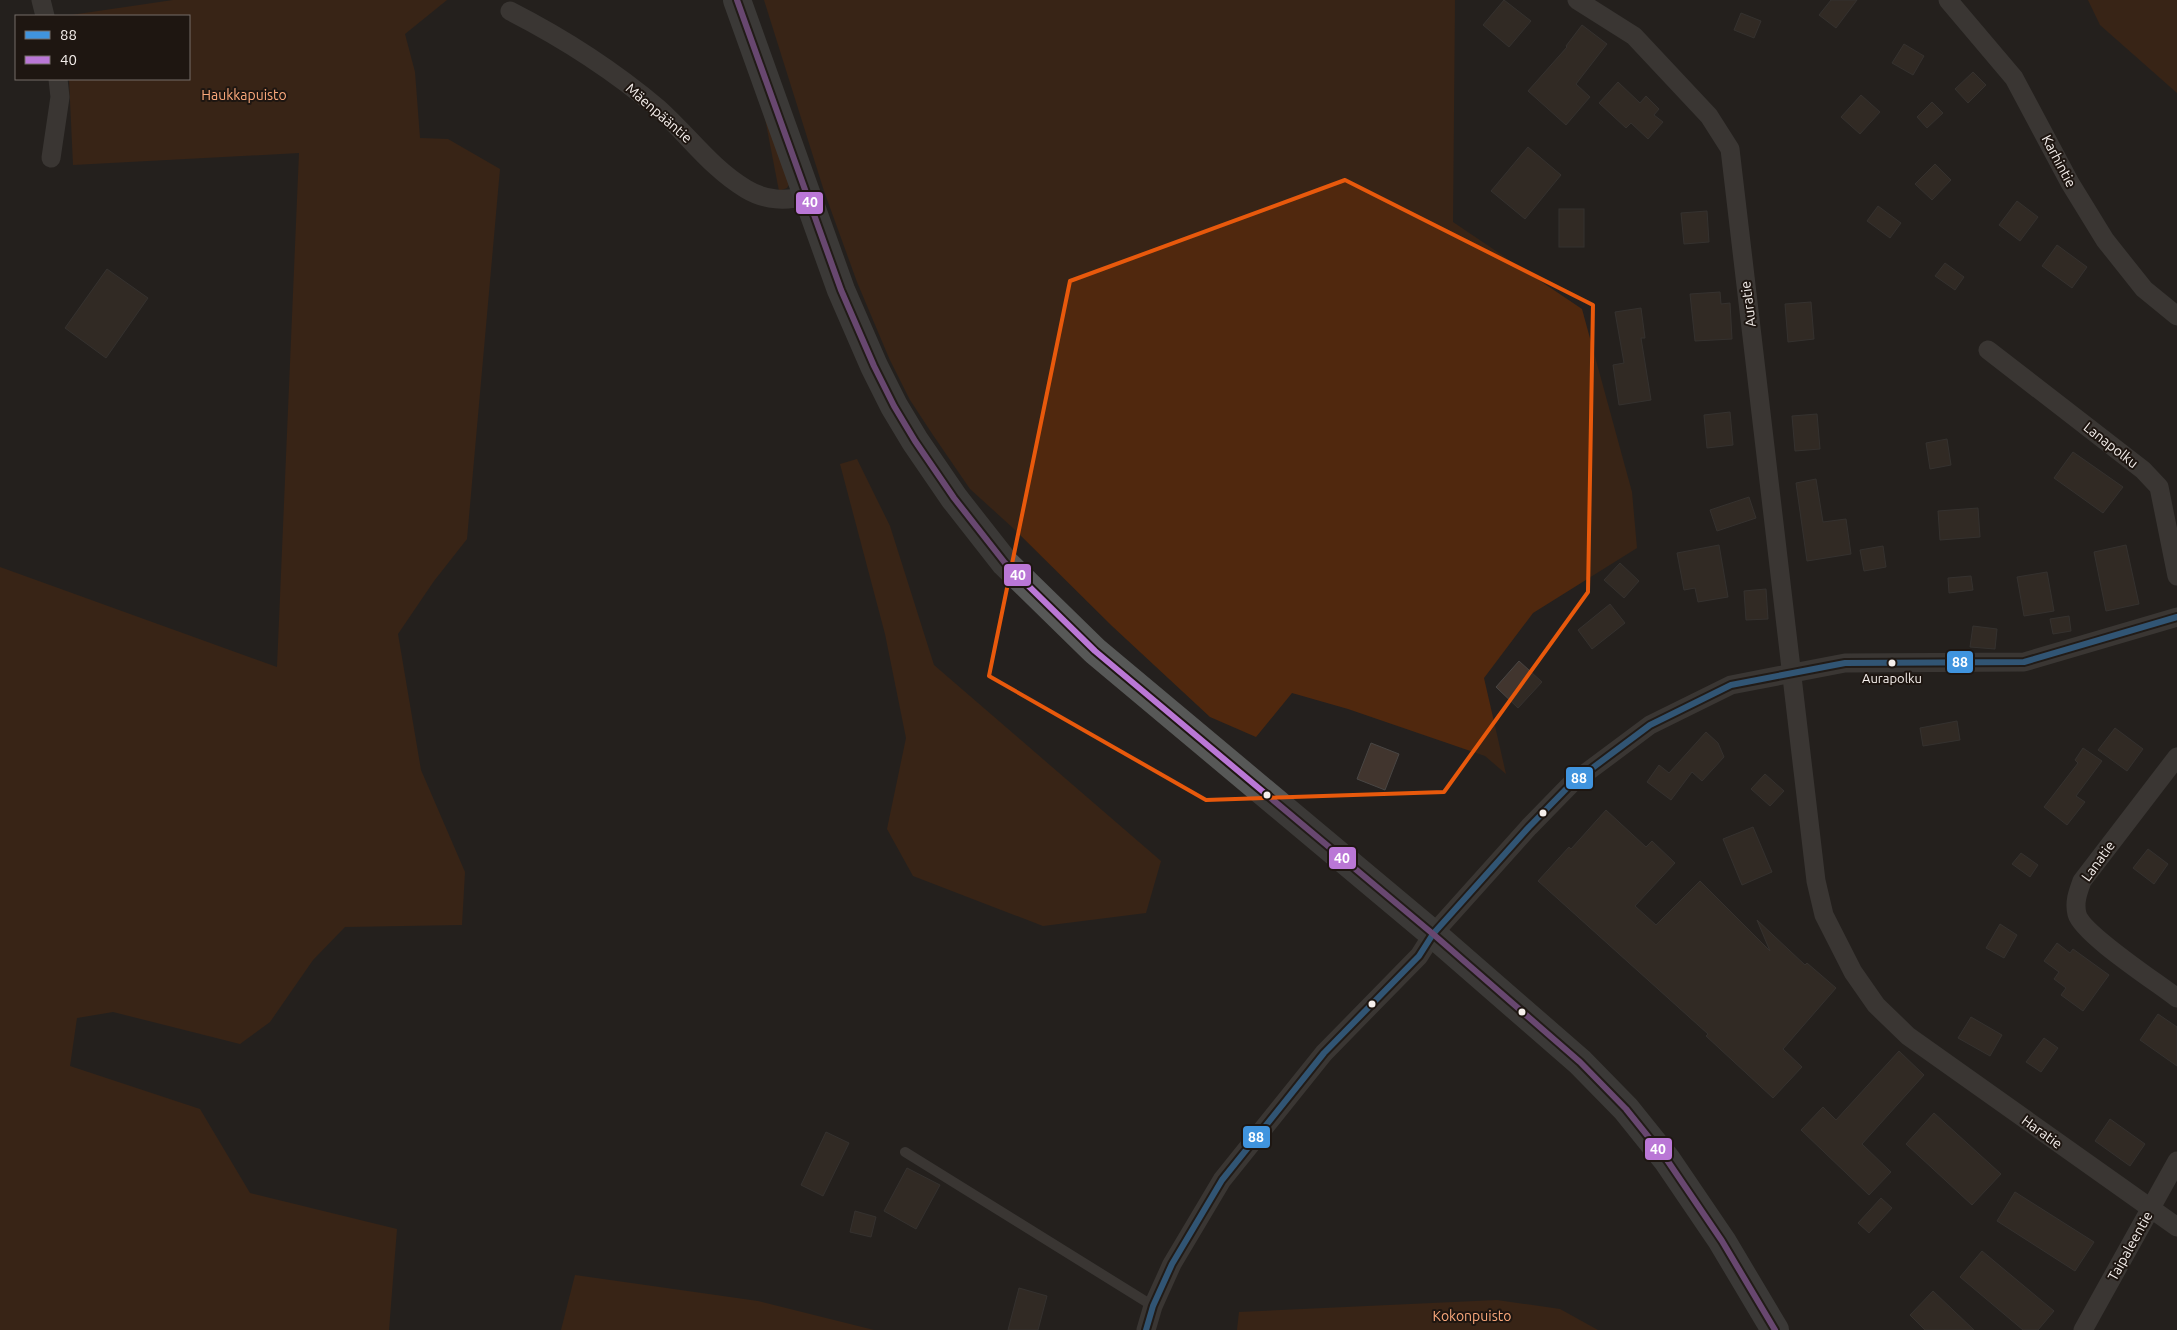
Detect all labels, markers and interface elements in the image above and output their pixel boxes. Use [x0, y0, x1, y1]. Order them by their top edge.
legend [15, 15, 190, 80]
text: 88 [60, 26, 77, 43]
text: 40 [60, 51, 77, 68]
street label: Mäenpääntie [623, 80, 695, 146]
park label: Haukkapuisto [201, 87, 287, 103]
street label: Karhintie [2039, 132, 2079, 190]
line badge: 40 [795, 191, 824, 215]
text: 40 [802, 194, 818, 210]
street label: Auratie [1737, 280, 1759, 328]
street label: Lanapolku [2081, 419, 2141, 471]
line badge: 40 [1003, 563, 1032, 587]
text: 40 [1010, 567, 1026, 583]
line badge: 88 [1946, 650, 1974, 674]
text: 88 [1952, 654, 1968, 670]
marker: Aurapolku [1887, 658, 1897, 668]
place label: Aurapolku [1862, 671, 1922, 685]
line badge: 88 [1565, 766, 1594, 790]
text: 88 [1571, 770, 1587, 786]
unlabelled marker [1262, 790, 1272, 800]
unlabelled marker [1538, 808, 1548, 818]
street label: Lanatie [2078, 838, 2118, 884]
line badge: 40 [1328, 846, 1357, 870]
text: 40 [1334, 850, 1350, 866]
unlabelled marker [1367, 999, 1377, 1009]
unlabelled marker [1517, 1007, 1527, 1017]
street label: Haratie [2019, 1112, 2065, 1152]
line badge: 88 [1242, 1125, 1271, 1149]
text: 88 [1248, 1129, 1264, 1145]
line badge: 40 [1644, 1137, 1673, 1161]
text: 40 [1650, 1141, 1666, 1157]
street label: Taipaleentie [2104, 1208, 2156, 1284]
park label: Kokonpuisto [1433, 1308, 1511, 1324]

